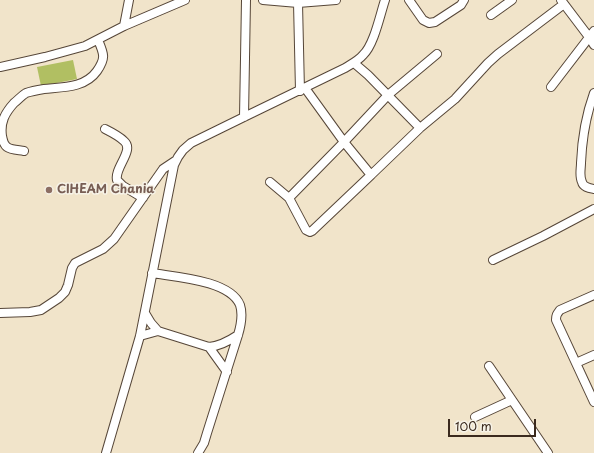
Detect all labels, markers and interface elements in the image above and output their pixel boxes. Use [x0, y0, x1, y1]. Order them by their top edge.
place label: CIHEAM Chania [57, 183, 155, 197]
marker: CIHEAM Chania [44, 185, 54, 195]
scale bar [450, 411, 538, 437]
text: 100 m [455, 417, 492, 435]

